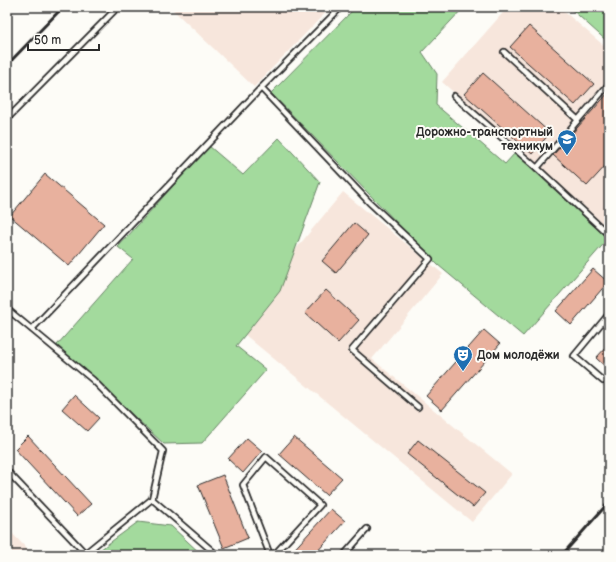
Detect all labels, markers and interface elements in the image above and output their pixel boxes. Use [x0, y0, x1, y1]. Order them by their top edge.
scale bar [28, 26, 99, 52]
text: 50 m [34, 33, 61, 48]
place label: Дорожно-транспортный техникум [416, 125, 553, 154]
school or university icon: Дорожно-транспортный техникум [556, 128, 578, 156]
theatre icon: Дом молодёжи [452, 344, 474, 372]
place label: Дом молодёжи [477, 348, 560, 363]

